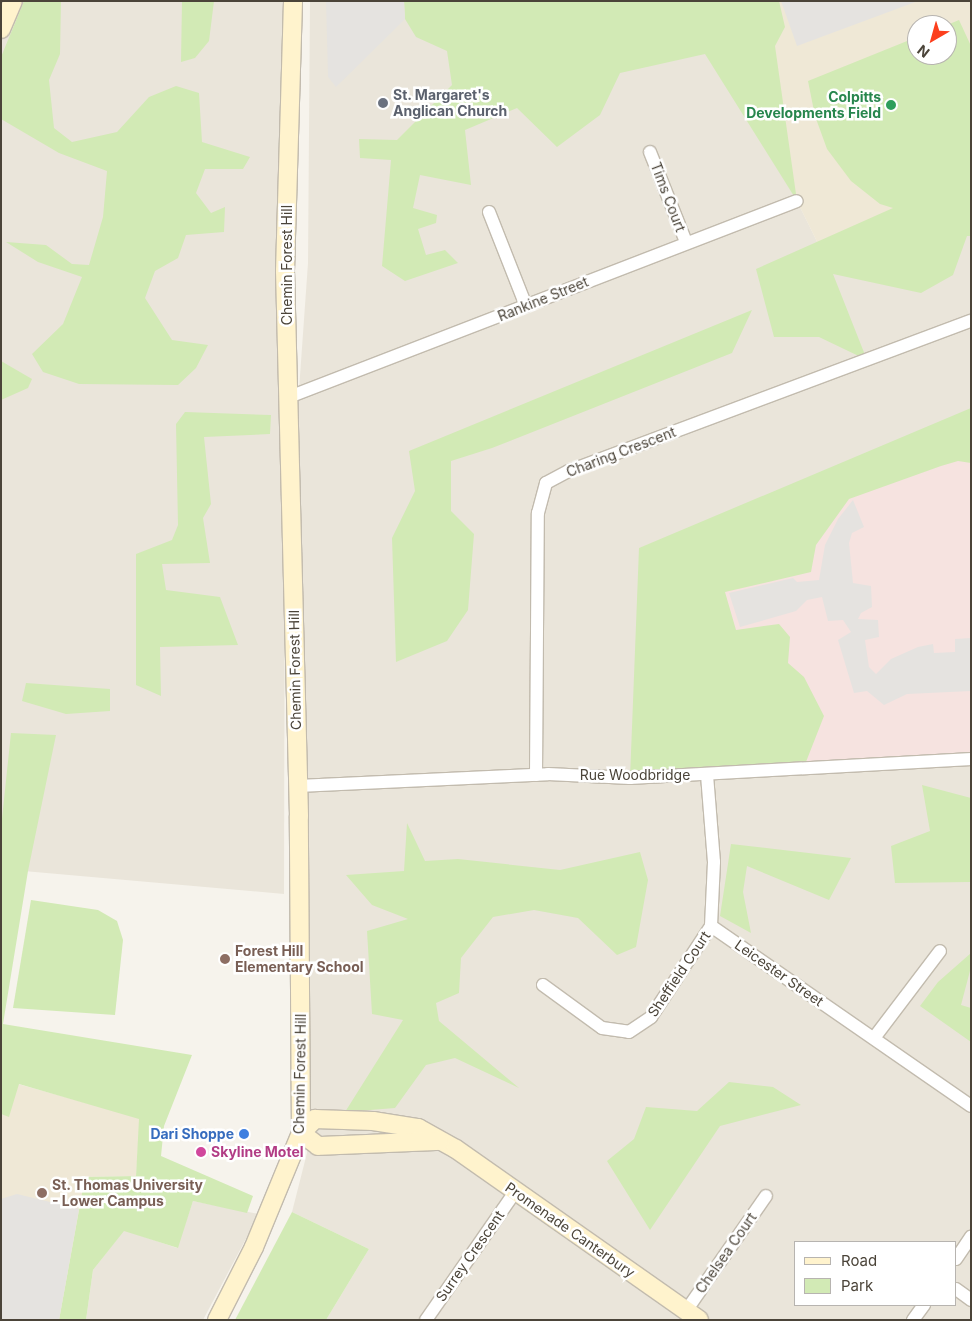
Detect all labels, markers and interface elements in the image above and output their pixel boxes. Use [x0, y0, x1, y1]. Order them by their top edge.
north arrow [907, 15, 957, 65]
text: N [914, 41, 933, 61]
place label: St. Margaret's Anglican Church [393, 87, 507, 120]
place label: Colpitts Developments Field [746, 89, 881, 121]
marker: St. Margaret's Anglican Church [377, 97, 389, 109]
marker: Colpitts Developments Field [885, 99, 897, 111]
street label: Tims Court [647, 160, 689, 234]
street label: Chemin Forest Hill [279, 205, 295, 325]
street label: Rankine Street [495, 273, 591, 325]
street label: Charing Crescent [564, 423, 678, 481]
street label: Chemin Forest Hill [286, 610, 304, 730]
street label: Rue Woodbridge [580, 767, 690, 783]
street label: Sheffield Court [644, 928, 714, 1020]
street label: Leicester Street [731, 936, 827, 1010]
place label: Forest Hill Elementary School [235, 943, 364, 976]
marker: Forest Hill Elementary School [219, 953, 231, 965]
street label: Chemin Forest Hill [291, 1014, 309, 1134]
place label: Dari Shoppe [150, 1126, 234, 1142]
marker: Dari Shoppe [238, 1128, 250, 1140]
place label: Skyline Motel [211, 1144, 304, 1160]
marker: Skyline Motel [195, 1146, 207, 1158]
place label: St. Thomas University - Lower Campus [52, 1177, 203, 1210]
street label: Promenade Canterbury [502, 1179, 638, 1281]
marker: St. Thomas University - Lower Campus [36, 1187, 48, 1199]
street label: Surrey Crescent [432, 1207, 508, 1305]
street label: Chelsea Court [692, 1209, 760, 1297]
legend [794, 1241, 957, 1306]
text: Road [841, 1251, 877, 1270]
text: Park [841, 1276, 873, 1295]

